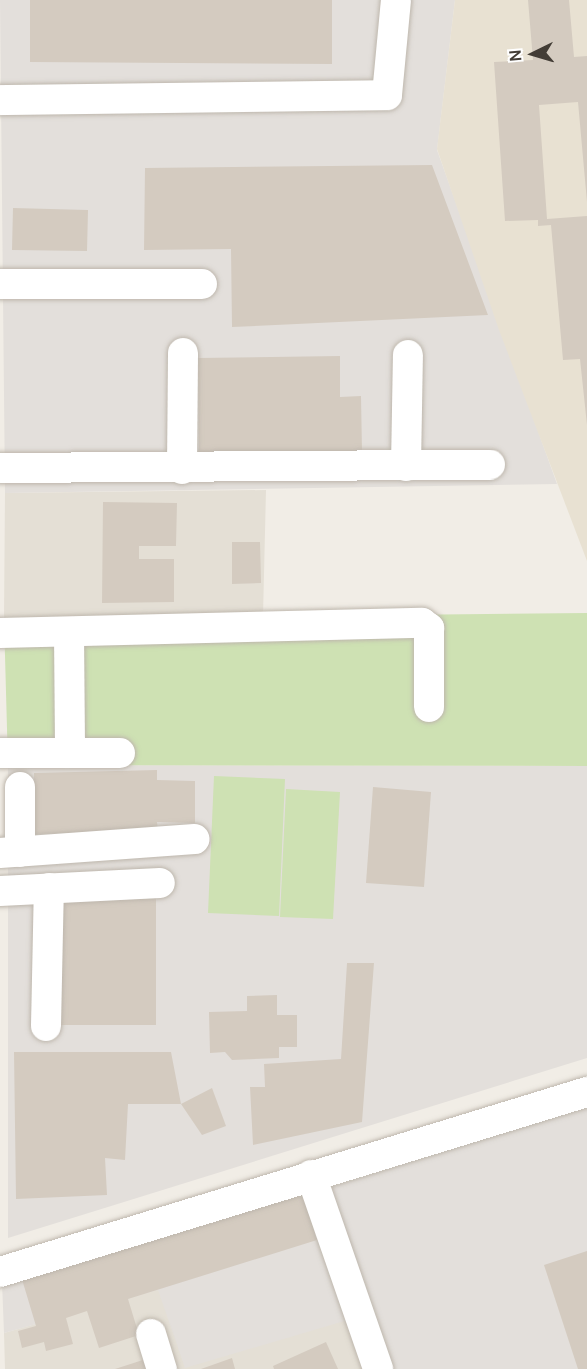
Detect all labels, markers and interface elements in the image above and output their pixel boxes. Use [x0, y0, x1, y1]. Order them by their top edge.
north arrow [503, 24, 563, 84]
text: N [504, 49, 527, 62]

